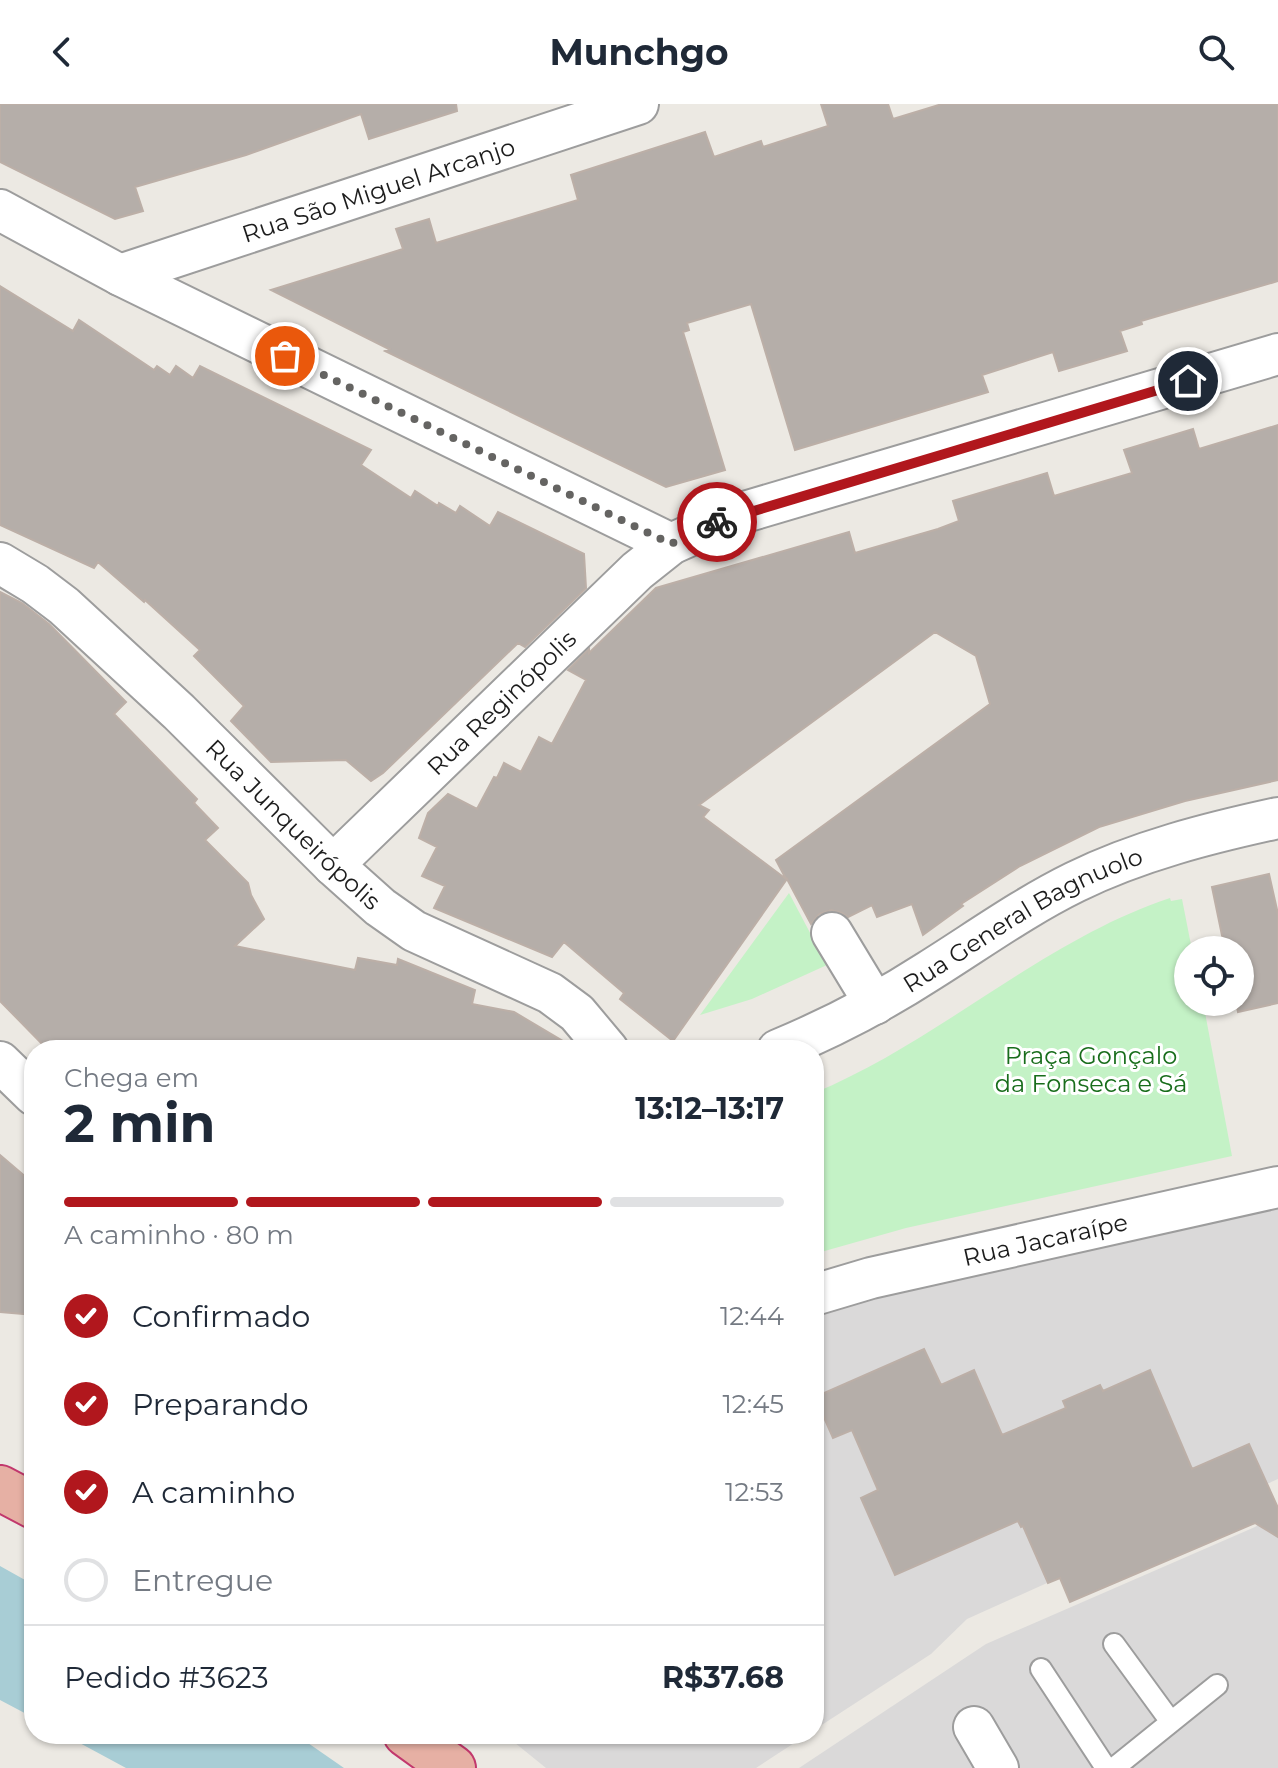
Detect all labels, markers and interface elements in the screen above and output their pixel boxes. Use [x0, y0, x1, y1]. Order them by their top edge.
icon: back [40, 30, 84, 74]
text: Munchgo [549, 30, 729, 74]
icon: search [1194, 30, 1238, 74]
street label: Rua São Miguel Arcanjo [238, 131, 518, 248]
pin [251, 322, 319, 390]
icon: bag [263, 334, 307, 378]
pin [1154, 347, 1222, 415]
icon: home [1166, 359, 1210, 403]
courier [677, 482, 757, 562]
icon: bike [695, 500, 739, 544]
street label: Rua Reginópolis [421, 624, 582, 781]
street label: Rua Junqueirópolis [200, 733, 387, 915]
street label: Rua General Bagnuolo [897, 841, 1146, 998]
map controls [1174, 936, 1254, 1016]
button: locate [1174, 936, 1254, 1016]
park label: Praça Gonçalo da Fonseca e Sá [995, 1041, 1187, 1098]
text: Chega em [64, 1062, 199, 1094]
text: 13:12–13:17 [635, 1090, 784, 1127]
text: 2 min [64, 1092, 216, 1155]
street label: Rua Jacaraípe [960, 1207, 1130, 1272]
text: A caminho · 80 m [64, 1219, 294, 1251]
icon: check [64, 1294, 108, 1338]
text: Confirmado [132, 1298, 310, 1335]
text: 12:44 [720, 1300, 784, 1332]
icon: check [64, 1382, 108, 1426]
text: Preparando [132, 1386, 309, 1423]
text: 12:45 [722, 1388, 784, 1420]
icon: check [64, 1470, 108, 1514]
text: A caminho [132, 1474, 295, 1511]
text: 12:53 [725, 1476, 784, 1508]
text: Entregue [132, 1562, 273, 1599]
text: Pedido #3623 [64, 1659, 269, 1696]
text: R$37.68 [662, 1659, 784, 1696]

